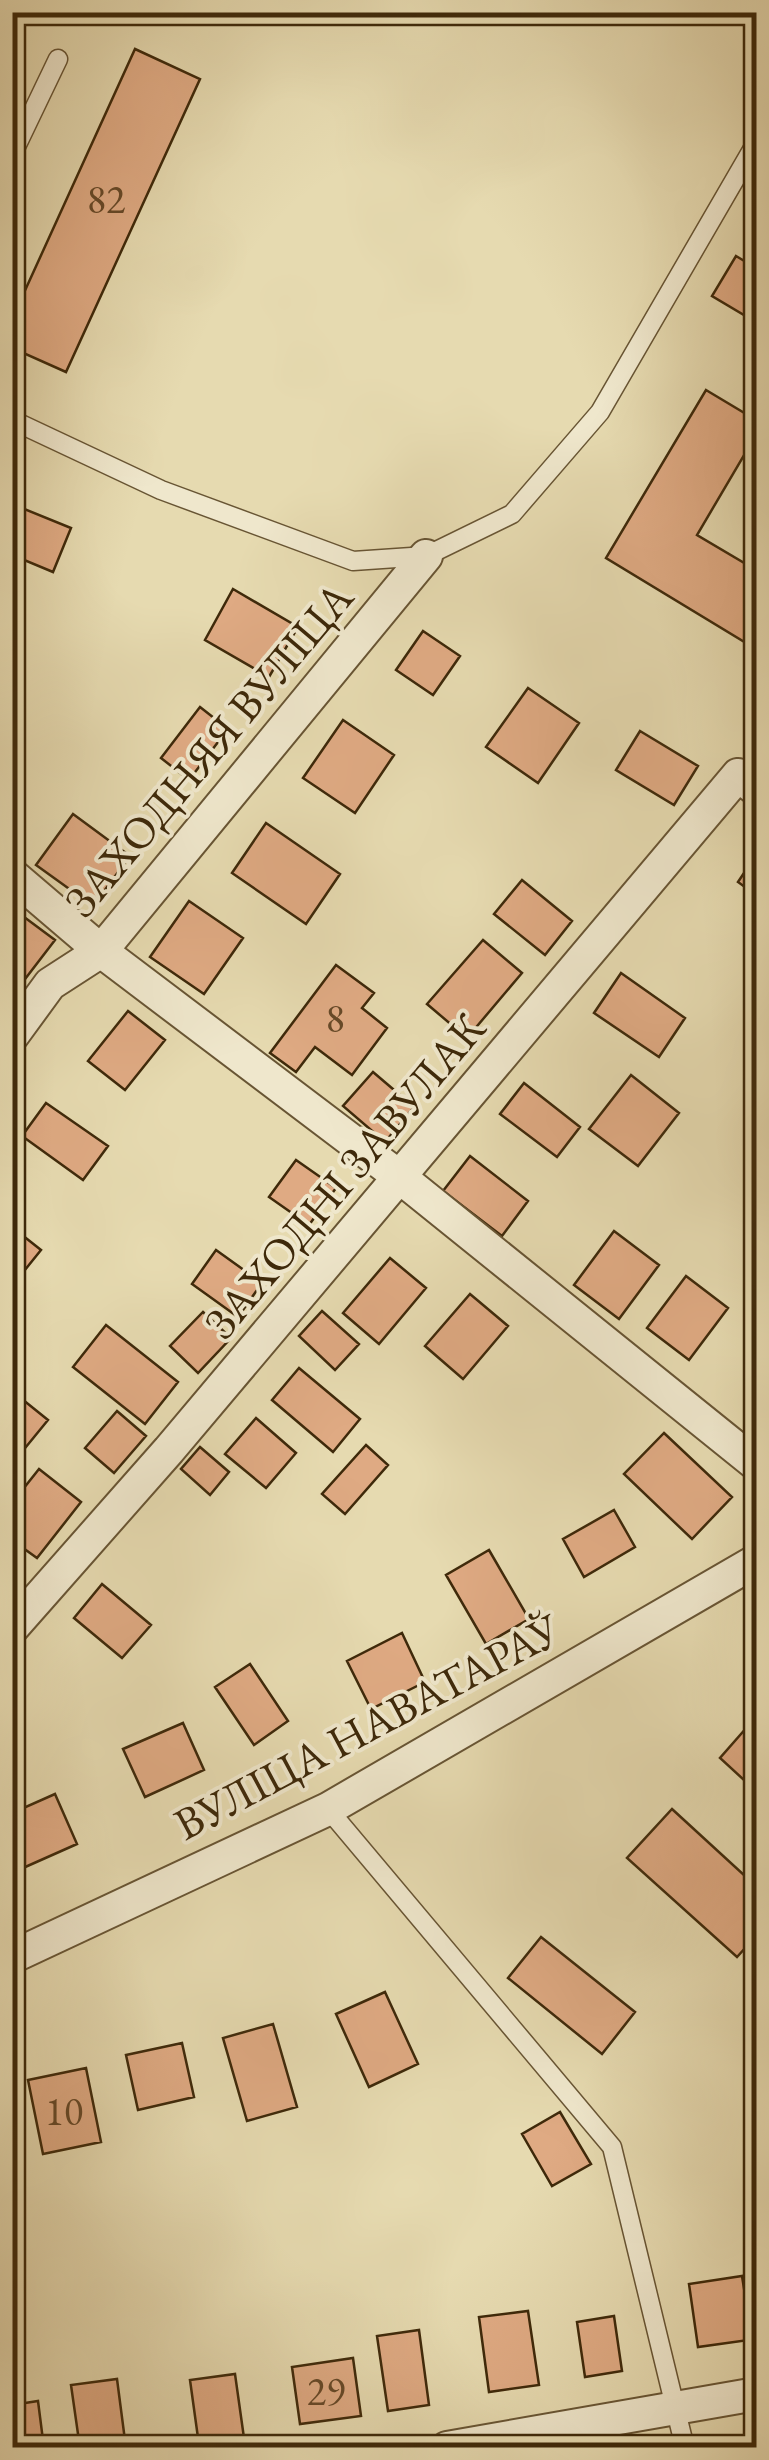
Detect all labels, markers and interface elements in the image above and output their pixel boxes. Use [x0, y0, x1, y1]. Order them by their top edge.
house number: 82 [87, 173, 125, 225]
street label: ЗАХОДНЯЯ ВУЛІЦА [51, 569, 366, 928]
house number: 8 [325, 992, 345, 1044]
street label: ЗАХОДНІ ЗАВУЛАК [191, 1000, 498, 1350]
street label: ВУЛІЦА НАВАТАРАЎ [164, 1599, 570, 1852]
house number: 10 [45, 2085, 83, 2137]
house number: 29 [307, 2365, 345, 2417]

